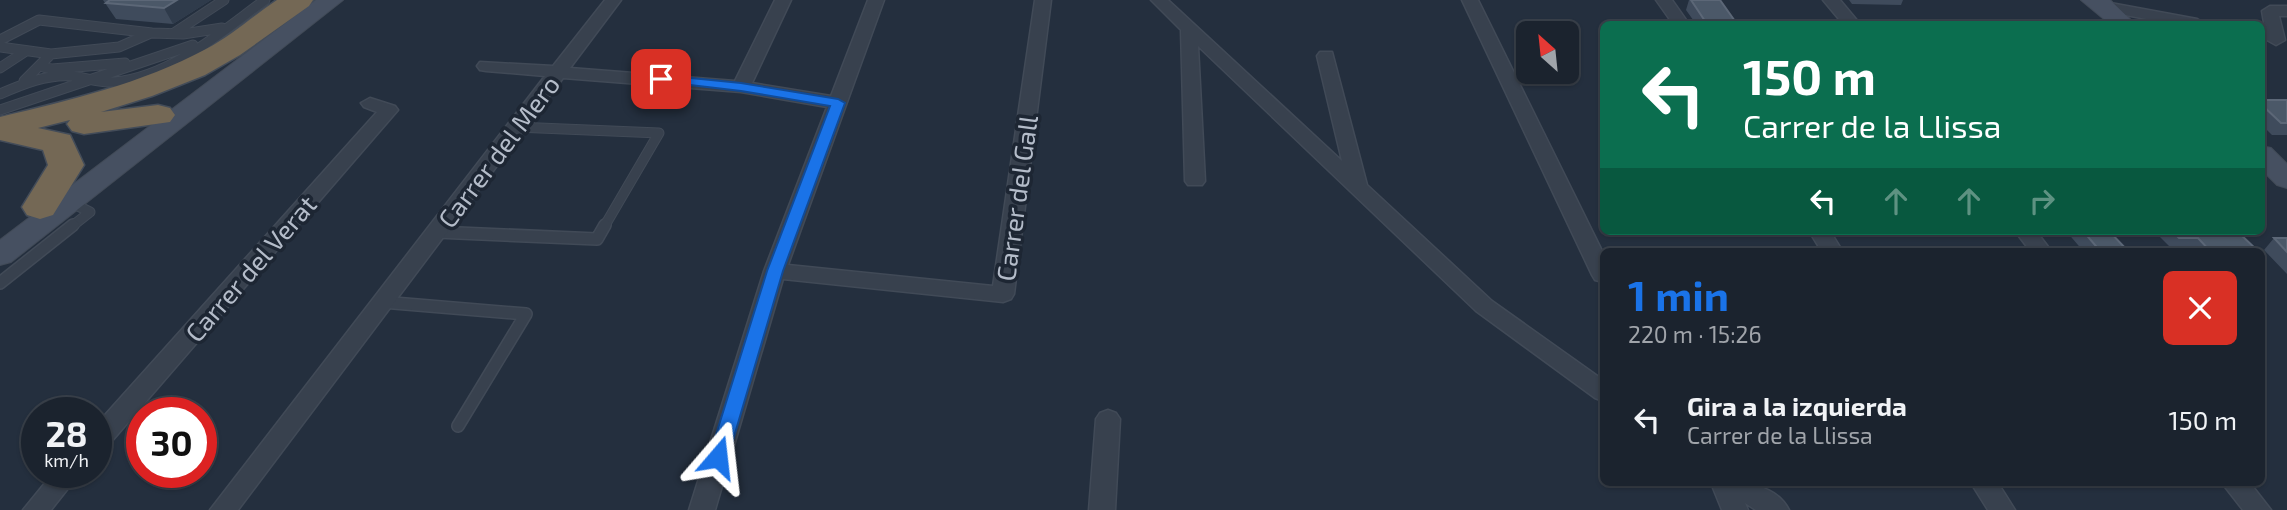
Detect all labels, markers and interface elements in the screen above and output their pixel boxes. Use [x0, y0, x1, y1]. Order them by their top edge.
north arrow [1516, 21, 1578, 84]
map controls [1516, 21, 1579, 84]
text: 150 m [1743, 46, 1876, 105]
pin [631, 49, 691, 109]
icon: left [1628, 49, 1719, 140]
icon: arrive [642, 60, 680, 98]
street label: Carrer del Mero [431, 69, 565, 233]
text: Carrer de la Llissa [1743, 106, 2001, 144]
street label: Carrer del Gall [989, 113, 1043, 283]
icon: left [1804, 182, 1842, 220]
icon: ahead [1877, 182, 1915, 220]
icon: ahead [1950, 182, 1988, 220]
icon: right [2023, 182, 2061, 220]
street label: Carrer del Verat [178, 188, 322, 348]
text: 1 min [1628, 269, 1729, 319]
button: close [2163, 271, 2237, 345]
text: 220 m · 15:26 [1628, 320, 1762, 348]
text: Gira a la izquierda [1687, 390, 1907, 421]
speed limit sign: 30 [126, 397, 217, 488]
icon: left [1628, 401, 1666, 439]
text: 150 m [2168, 404, 2237, 435]
text: 28 [45, 412, 88, 454]
position arrow [681, 420, 755, 494]
text: Carrer de la Llissa [1687, 421, 1873, 449]
text: km/h [44, 449, 89, 471]

